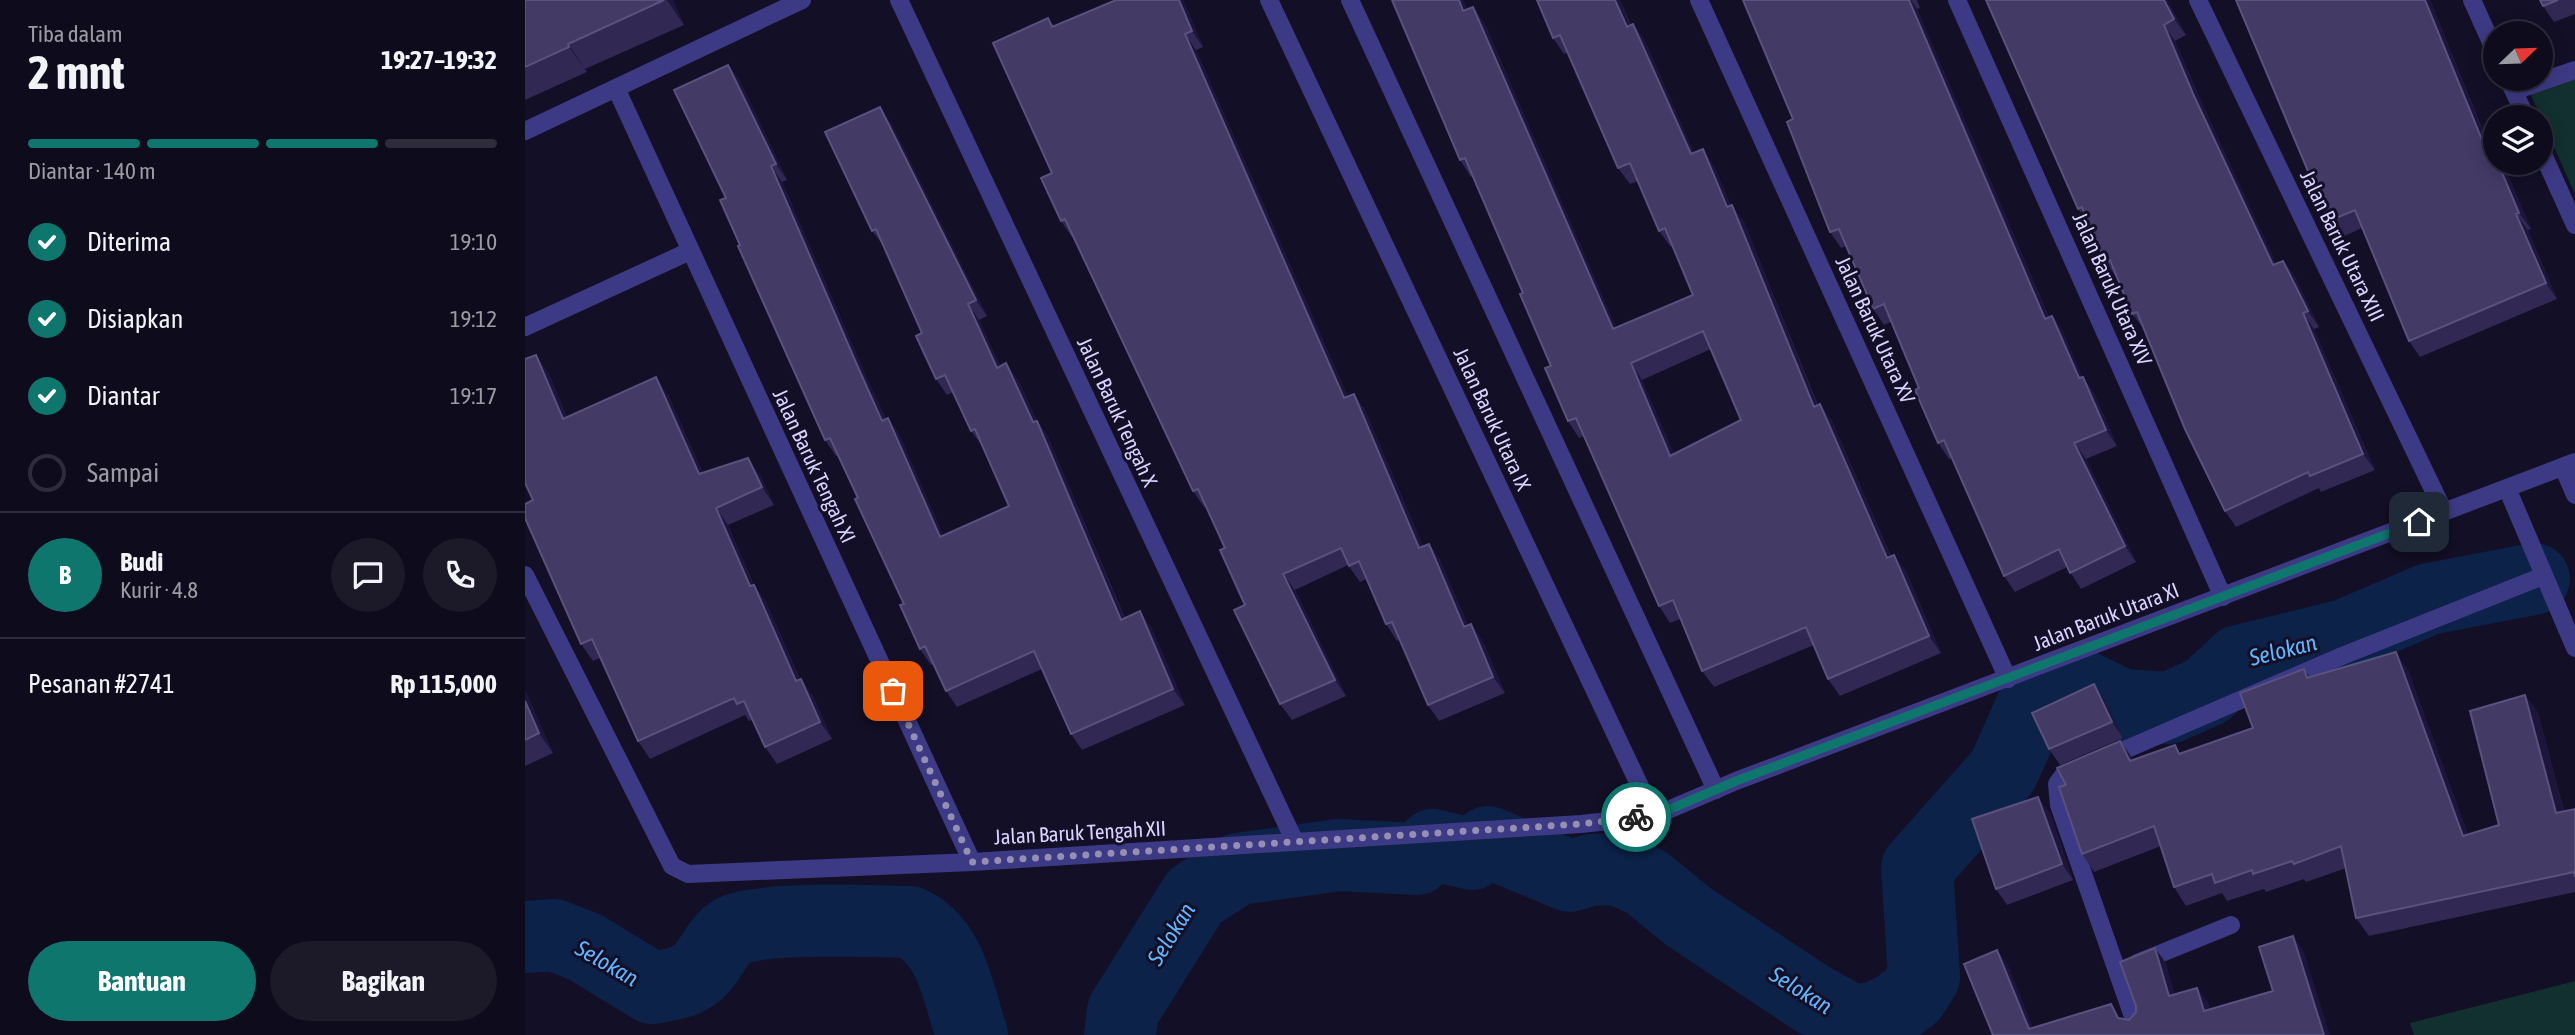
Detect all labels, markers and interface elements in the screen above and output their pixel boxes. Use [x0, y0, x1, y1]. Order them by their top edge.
text: Tiba dalam [28, 21, 123, 47]
north arrow [2483, 21, 2553, 91]
map controls [2483, 21, 2553, 175]
text: 19:27–19:32 [381, 45, 497, 75]
text: 2 mnt [28, 46, 125, 99]
button: layers [2483, 105, 2553, 175]
text: Diantar · 140 m [28, 158, 156, 184]
street label: Jalan Baruk Utara XIII [2296, 166, 2390, 325]
street label: Jalan Baruk Utara XIV [2068, 208, 2158, 369]
icon: check [28, 223, 66, 261]
text: Diterima [87, 227, 171, 257]
text: 19:10 [450, 229, 497, 255]
street label: Jalan Baruk Utara XV [1831, 252, 1921, 408]
icon: check [28, 300, 66, 338]
text: Disiapkan [87, 304, 183, 334]
text: 19:12 [450, 306, 497, 332]
street label: Jalan Baruk Tengah X [1073, 333, 1163, 490]
street label: Jalan Baruk Utara IX [1449, 344, 1537, 494]
icon: check [28, 377, 66, 415]
text: Diantar [87, 381, 160, 411]
text: 19:17 [450, 383, 497, 409]
street label: Jalan Baruk Tengah XI [769, 385, 861, 546]
text: Sampai [87, 458, 159, 488]
pin [2389, 492, 2449, 552]
icon: home [2400, 503, 2438, 541]
button: chat [331, 538, 405, 612]
button: phone [423, 538, 497, 612]
text: Budi [120, 547, 163, 577]
text: B [59, 560, 71, 590]
text: Kurir · 4.8 [120, 577, 198, 603]
street label: Jalan Baruk Utara XI [2029, 577, 2182, 655]
water label: Selokan [2246, 629, 2319, 671]
pin [863, 661, 923, 721]
text: Pesanan #2741 [28, 669, 175, 699]
text: Rp 115,000 [390, 669, 497, 699]
icon: bag [874, 672, 912, 710]
courier [1601, 782, 1671, 852]
icon: bike [1617, 798, 1655, 836]
street label: Jalan Baruk Tengah XII [993, 816, 1167, 848]
water label: Selokan [1141, 898, 1200, 971]
water label: Selokan [570, 934, 643, 991]
button: Bantuan [28, 941, 256, 1021]
button: Bagikan [270, 941, 497, 1021]
water label: Selokan [1764, 960, 1837, 1019]

